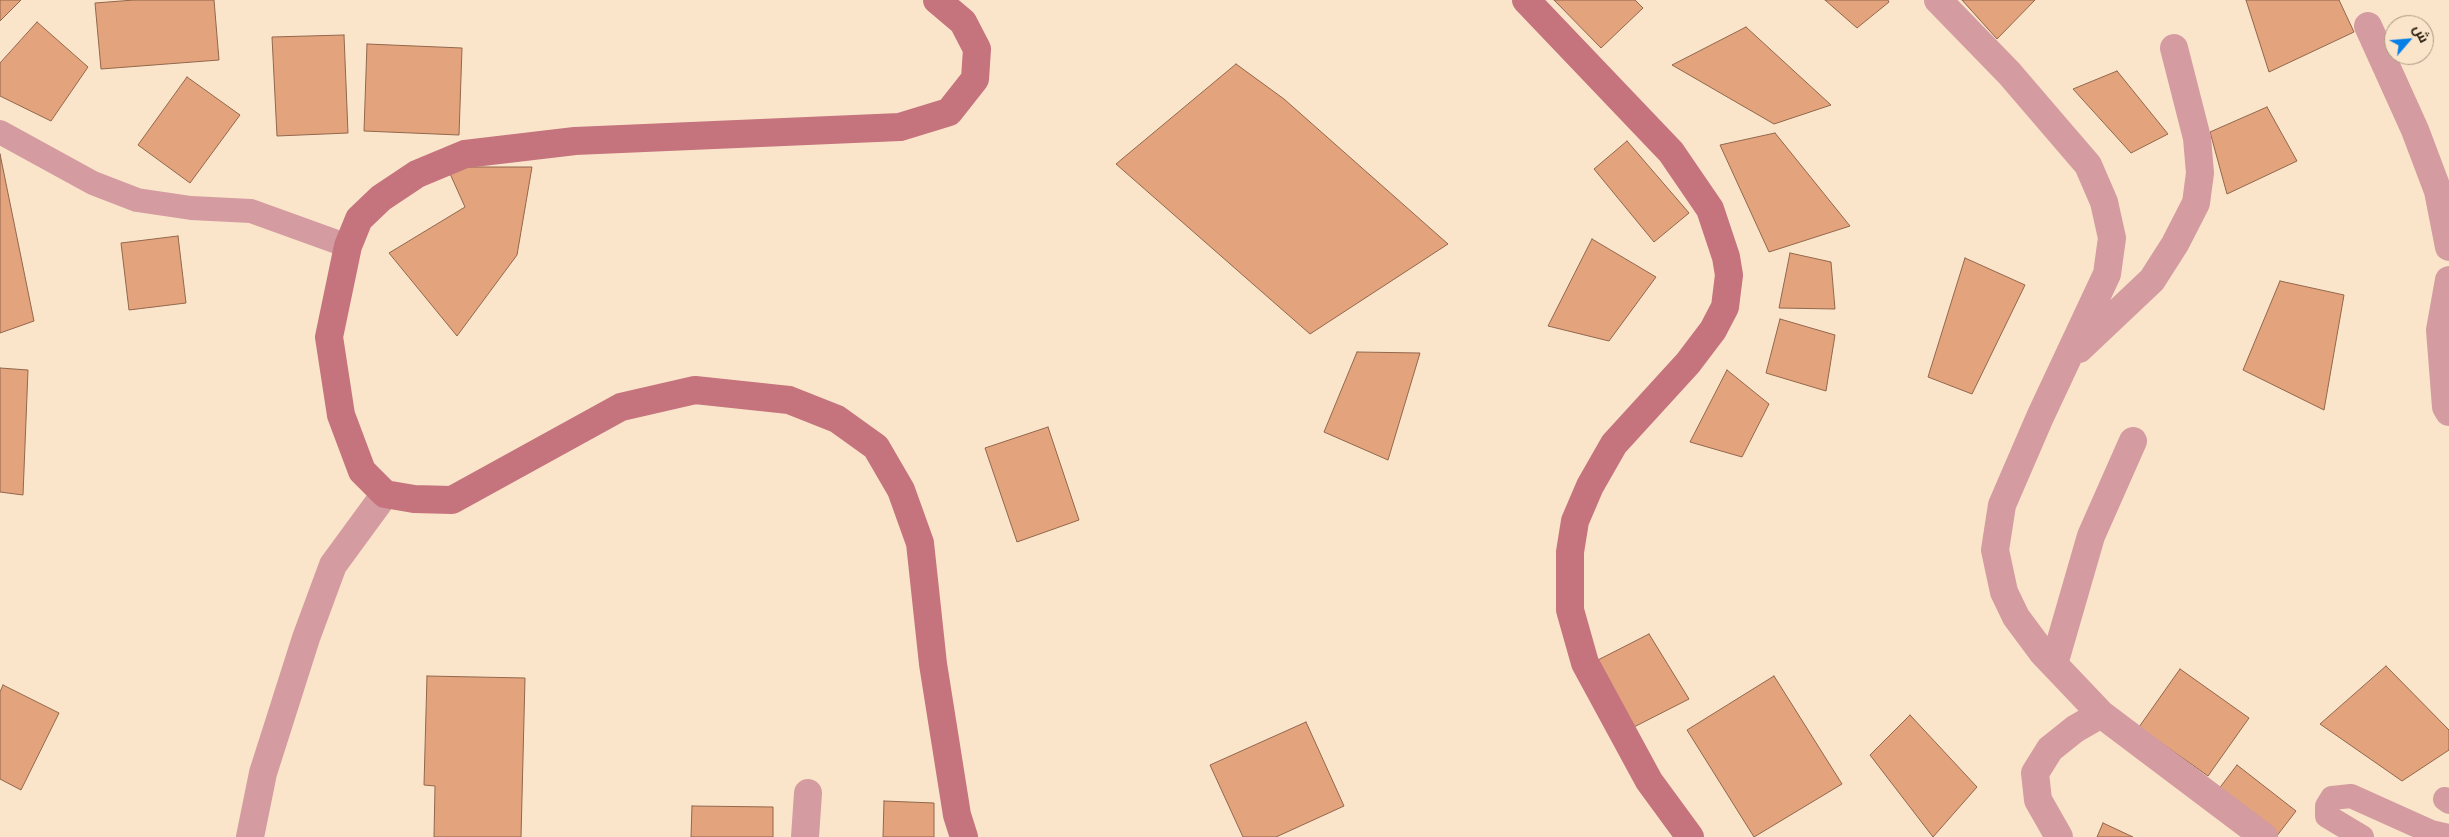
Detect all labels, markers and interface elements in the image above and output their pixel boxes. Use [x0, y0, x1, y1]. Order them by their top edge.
north arrow [2384, 15, 2434, 65]
text: ش [2409, 21, 2434, 46]

